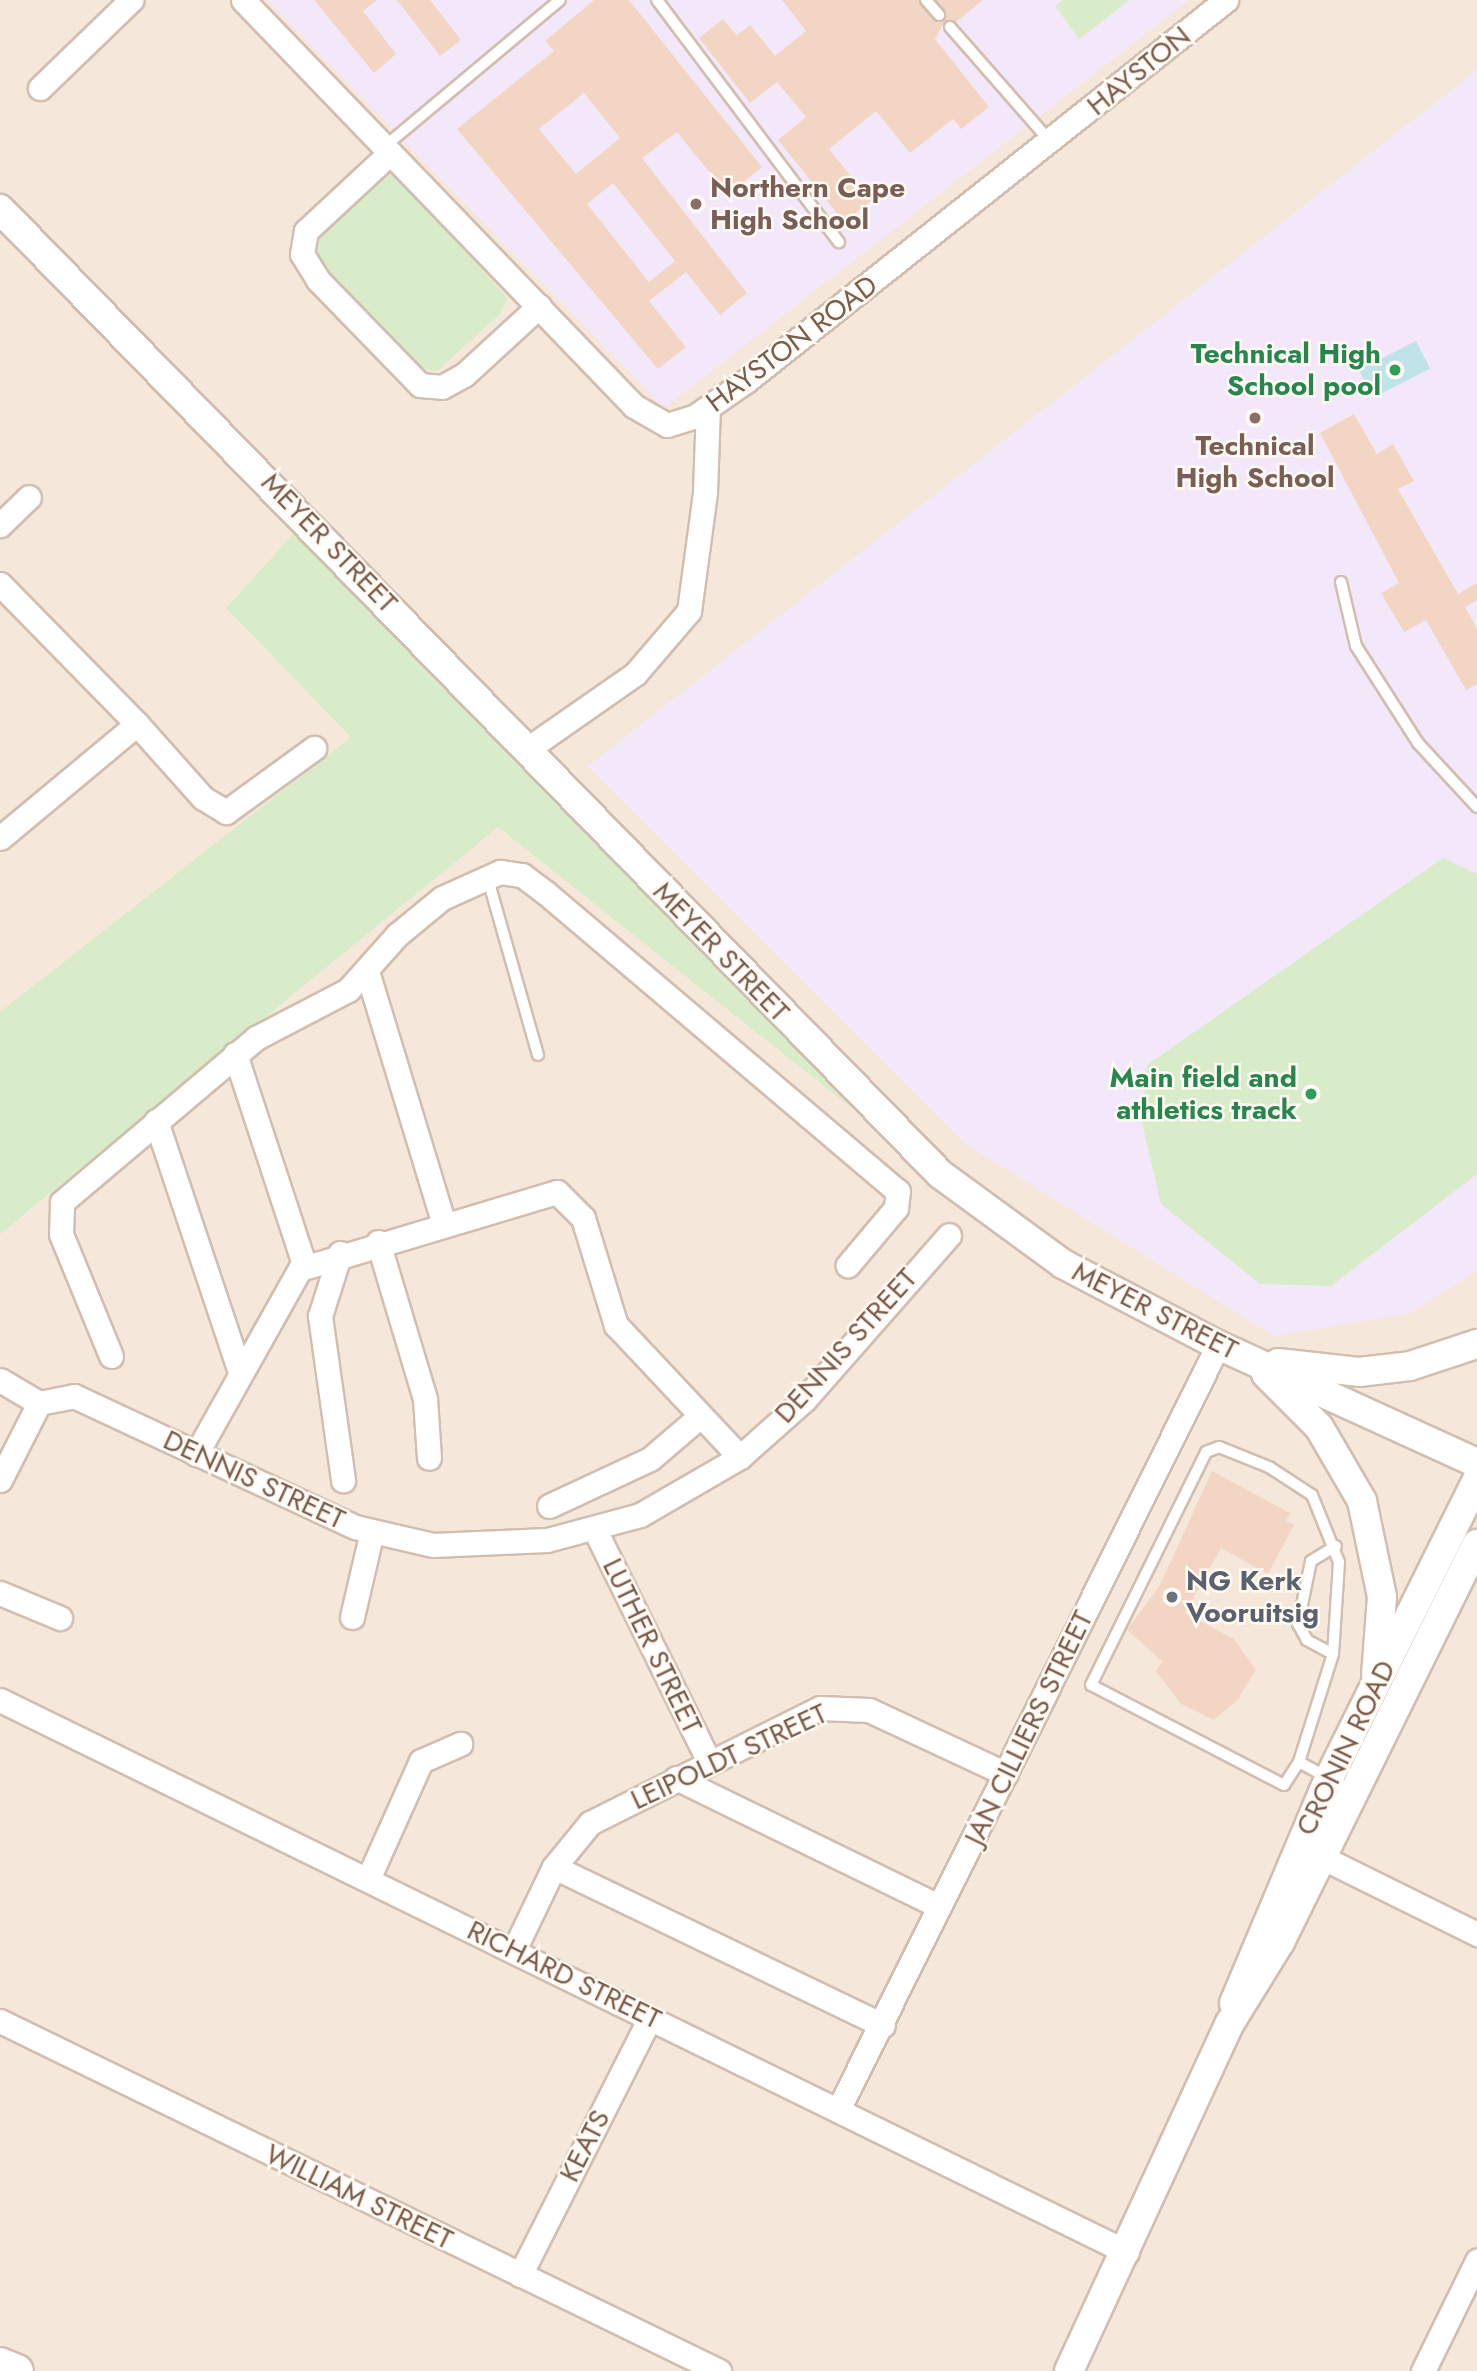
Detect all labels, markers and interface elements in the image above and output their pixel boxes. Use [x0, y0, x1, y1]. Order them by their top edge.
street label: HAYSTON [1081, 19, 1197, 123]
place label: Northern Cape High School [710, 171, 905, 237]
marker: Northern Cape High School [688, 196, 704, 212]
street label: HAYSTON ROAD [700, 269, 884, 419]
place label: Technical High School pool [1191, 337, 1381, 403]
marker: Technical High School pool [1387, 362, 1403, 378]
marker: Technical High School [1247, 410, 1263, 426]
place label: Technical High School [1175, 429, 1335, 495]
street label: MEYER STREET [254, 466, 404, 620]
street label: MEYER STREET [646, 875, 796, 1029]
place label: Main field and athletics track [1110, 1061, 1297, 1127]
marker: Main field and athletics track [1303, 1086, 1319, 1102]
street label: MEYER STREET [1067, 1255, 1243, 1367]
street label: DENNIS STREET [768, 1262, 924, 1430]
street label: DENNIS STREET [158, 1423, 350, 1537]
street label: LUTHER STREET [595, 1553, 709, 1739]
place label: NG Kerk Vooruitsig [1186, 1564, 1319, 1630]
marker: NG Kerk Vooruitsig [1164, 1589, 1180, 1605]
street label: JAN CILLIERS STREET [958, 1606, 1100, 1850]
street label: CRONIN ROAD [1289, 1655, 1403, 1841]
street label: LEIPOLDT STREET [626, 1697, 832, 1817]
street label: RICHARD STREET [462, 1914, 666, 2036]
street label: KEATS [553, 2104, 617, 2188]
street label: WILLIAM STREET [260, 2137, 458, 2257]

